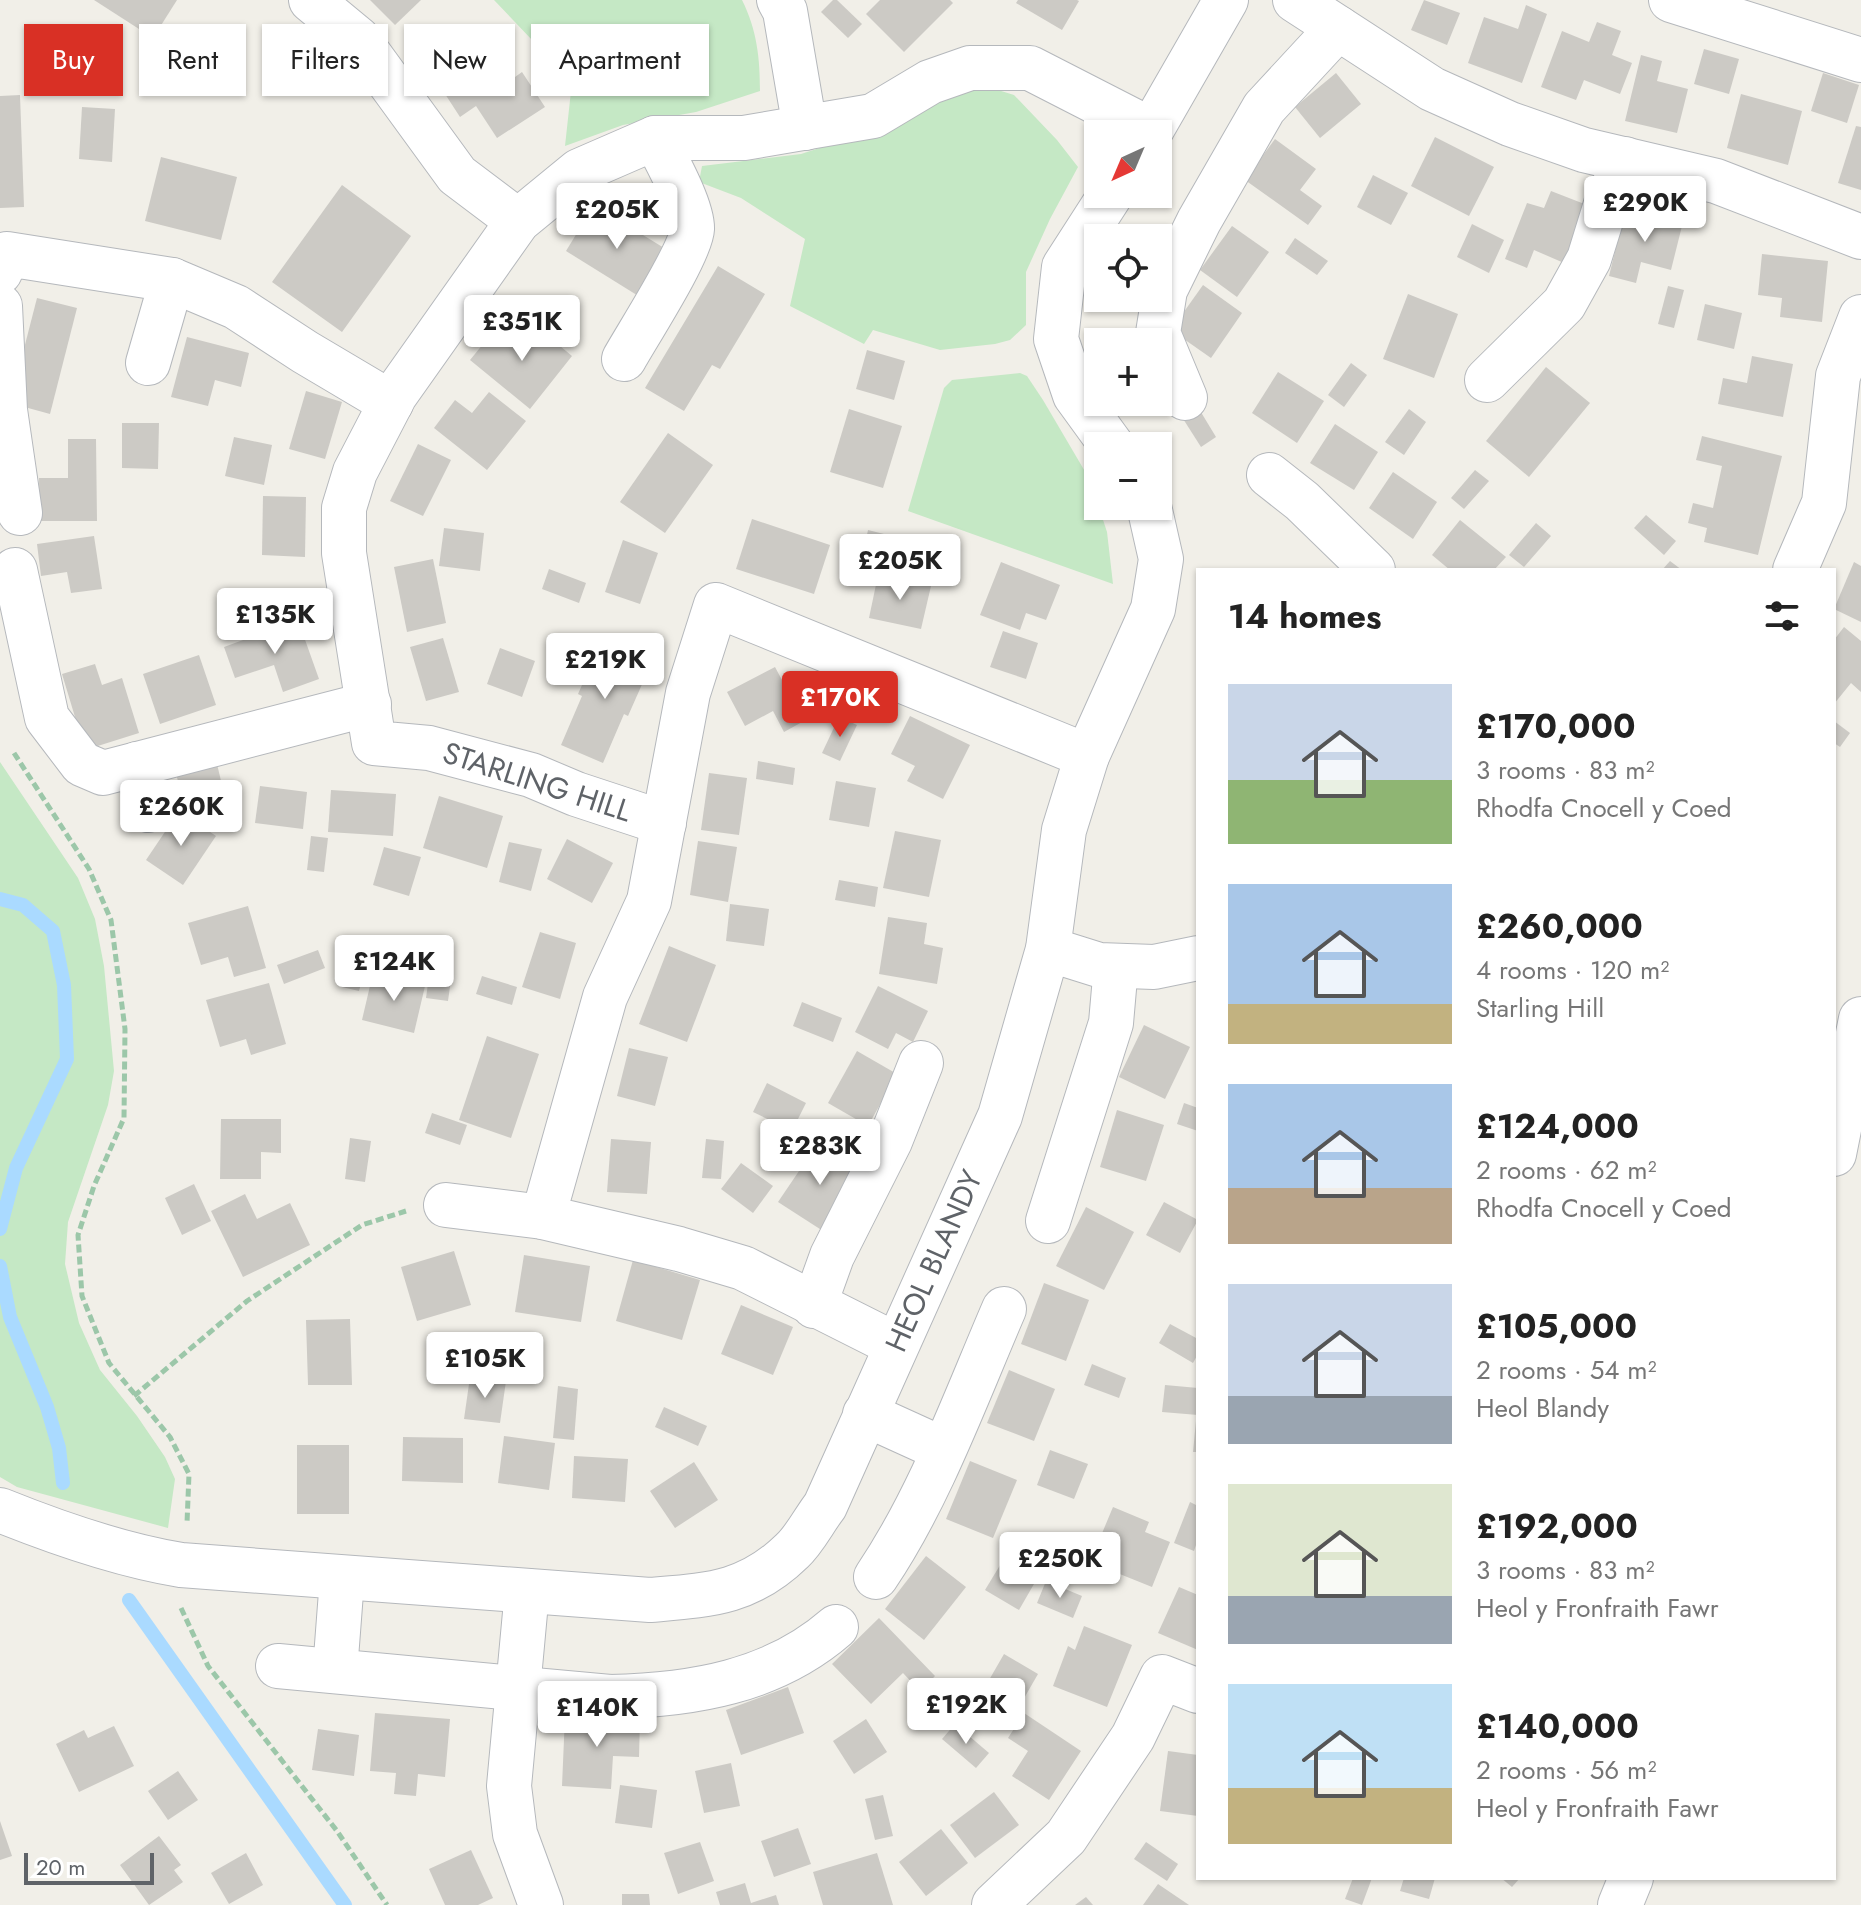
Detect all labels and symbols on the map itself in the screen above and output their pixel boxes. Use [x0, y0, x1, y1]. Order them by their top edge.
north arrow [1084, 120, 1172, 208]
pin: £290K [1589, 176, 1701, 244]
pin: £205K [561, 183, 673, 251]
pin: £351K [466, 295, 578, 363]
pin: £205K [844, 534, 956, 602]
pin: £135K [219, 588, 331, 656]
pin: £219K [549, 633, 661, 701]
pin: £170K [784, 671, 896, 739]
street label: STARLING HILL [437, 731, 638, 832]
pin: £260K [125, 780, 237, 848]
pin: £124K [338, 935, 450, 1003]
pin: £283K [764, 1119, 876, 1187]
street label: HEOL BLANDY [874, 1163, 993, 1358]
pin: £105K [429, 1332, 541, 1400]
pin: £250K [1004, 1532, 1116, 1600]
pin: £192K [910, 1678, 1022, 1746]
pin: £140K [541, 1681, 653, 1749]
scale bar [24, 1849, 154, 1885]

